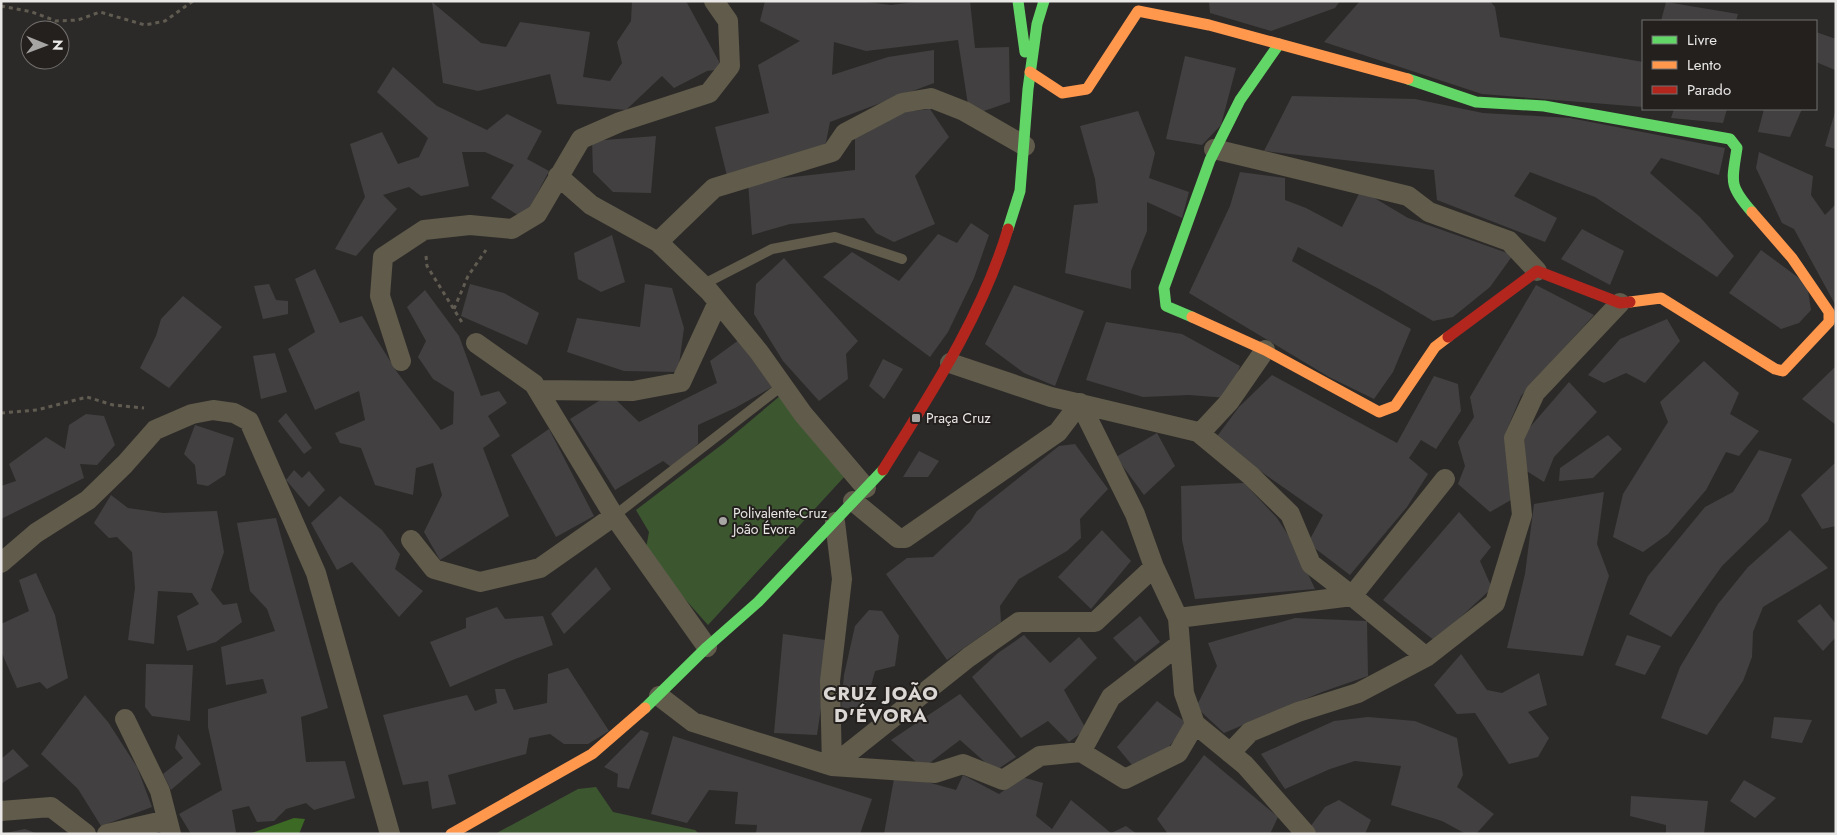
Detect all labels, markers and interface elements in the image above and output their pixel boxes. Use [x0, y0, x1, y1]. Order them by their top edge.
north arrow [20, 20, 70, 70]
legend [1642, 20, 1817, 110]
text: Livre [1687, 29, 1717, 51]
text: N [48, 39, 68, 51]
text: Lento [1687, 54, 1721, 76]
text: Parado [1687, 79, 1731, 101]
place label: Praça Cruz [926, 408, 991, 428]
marker: Praça Cruz [910, 412, 922, 424]
place label: Polivalente-Cruz João Évora [731, 503, 828, 539]
marker: Polivalente-Cruz João Évora [717, 515, 729, 527]
district label: CRUZ JOÃO D'ÉVORA [823, 680, 939, 729]

